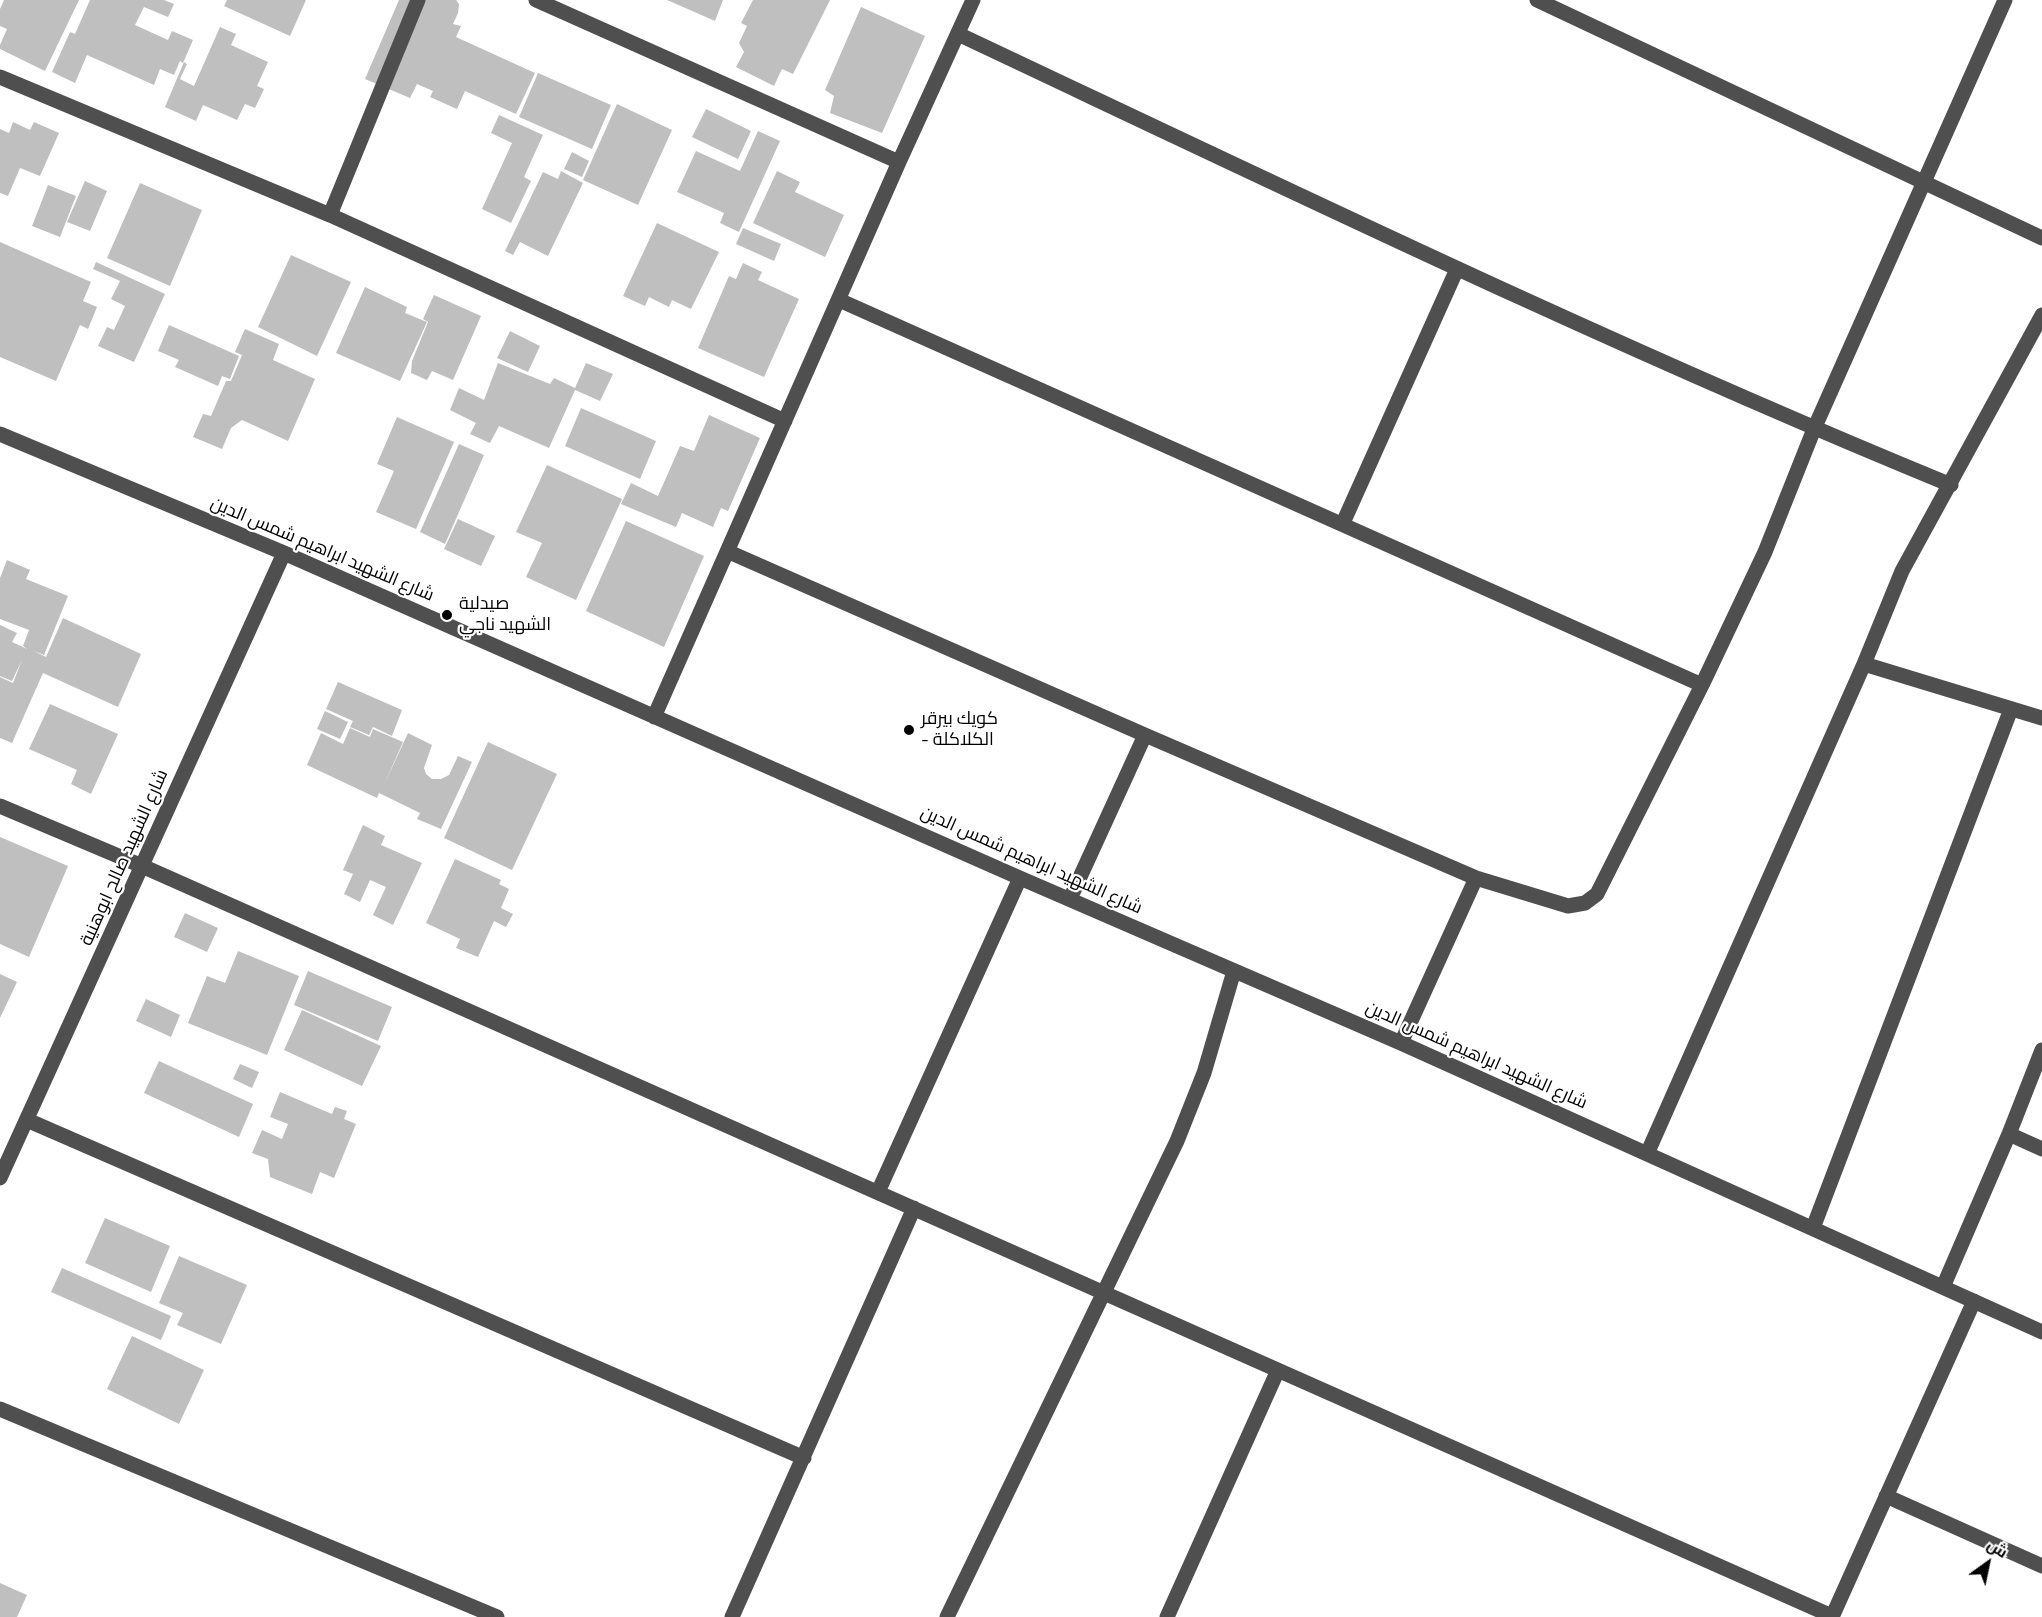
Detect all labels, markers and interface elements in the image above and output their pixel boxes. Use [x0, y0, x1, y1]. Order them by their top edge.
street label: شارع الشهيد ابراهيم شمس الدين [207, 493, 437, 607]
place label: صيدلية الشهيد ناجي [459, 594, 551, 636]
marker: صيدلية الشهيد ناجي [440, 608, 454, 622]
place label: كويك بيرقر - الكلاكلة [921, 709, 998, 752]
marker: كويك بيرقر - الكلاكلة [902, 723, 916, 737]
street label: شارع الشهيد صالح ابوهنية [76, 767, 174, 949]
street label: شارع الشهيد ابراهيم شمس الدين [917, 802, 1145, 920]
street label: شارع الشهيد ابراهيم شمس الدين [1362, 997, 1590, 1115]
text: ش [1983, 1532, 2013, 1564]
north arrow [1958, 1533, 2018, 1593]

